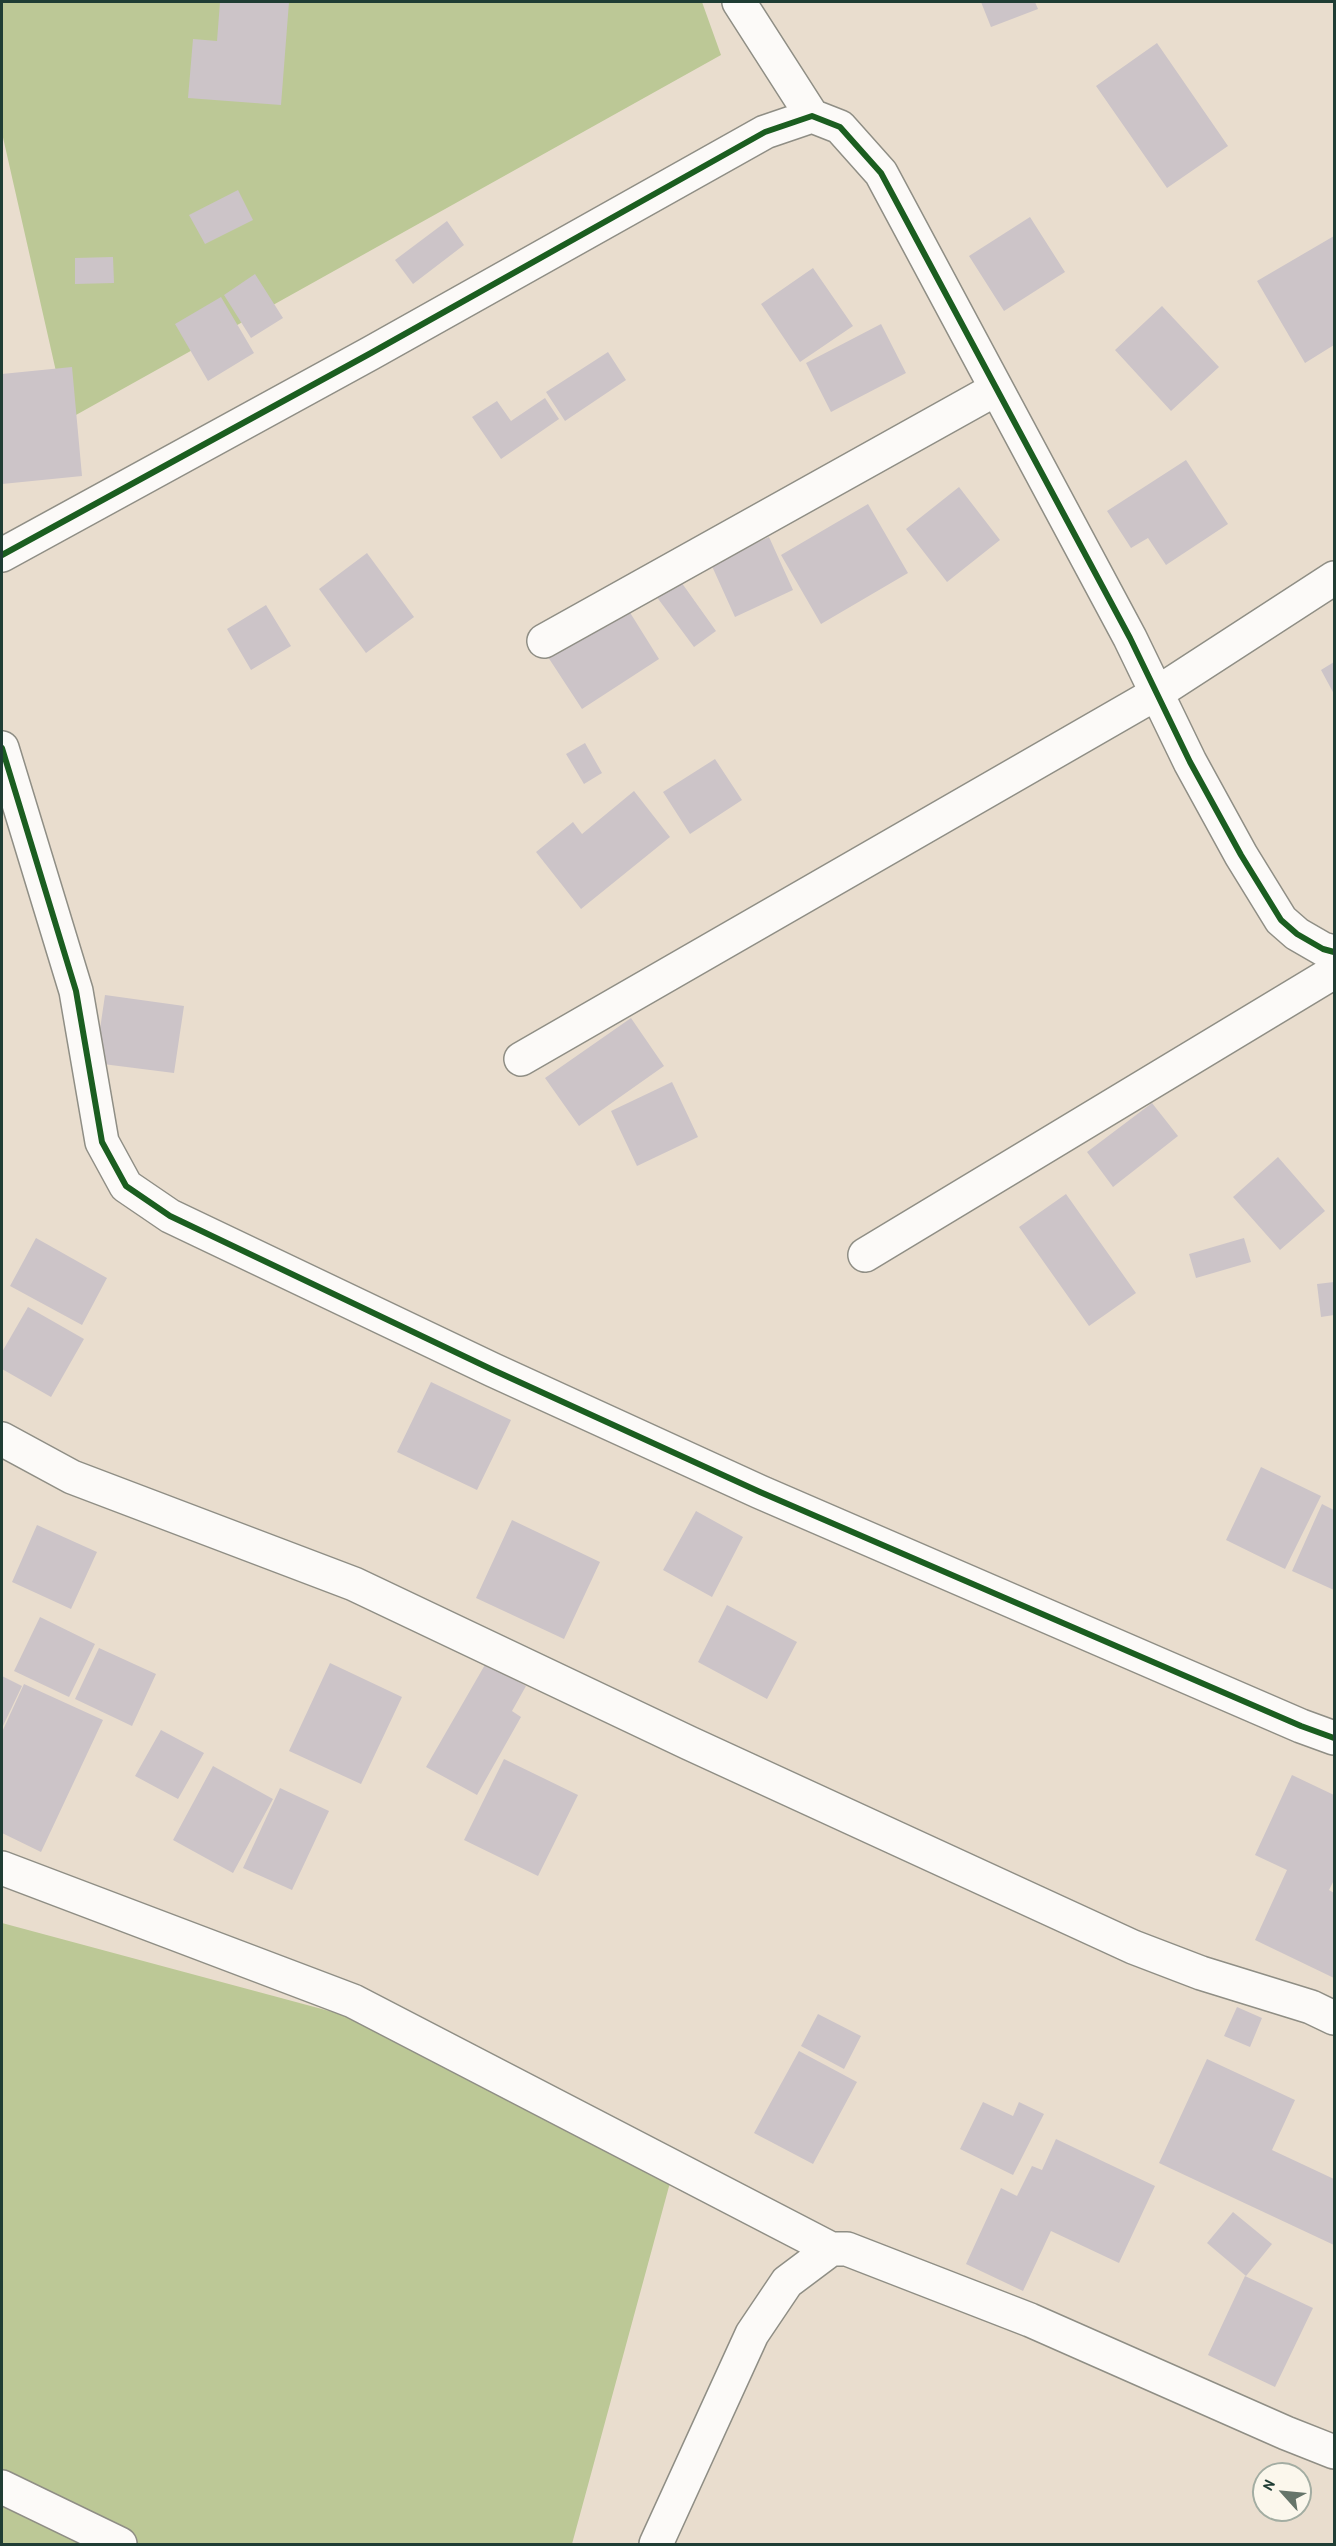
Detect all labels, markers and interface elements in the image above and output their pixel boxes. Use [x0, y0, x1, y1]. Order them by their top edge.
north arrow [1252, 2462, 1312, 2522]
text: N [1256, 2476, 1279, 2494]

